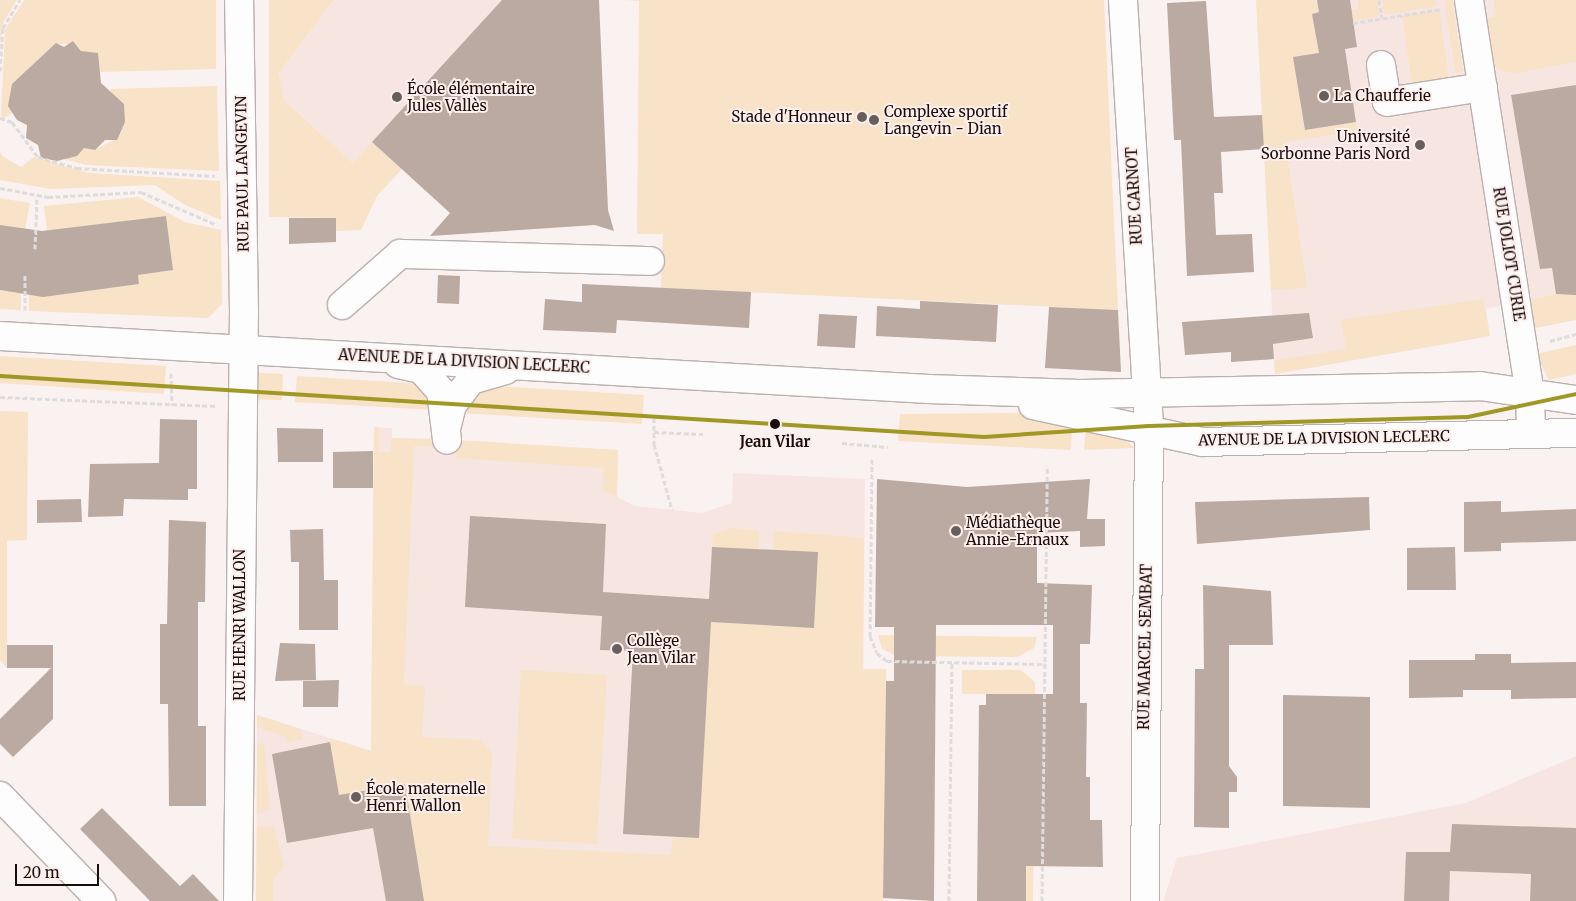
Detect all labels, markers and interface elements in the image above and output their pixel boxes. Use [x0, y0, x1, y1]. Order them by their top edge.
place label: École élémentaire Jules Vallès [407, 79, 534, 114]
place label: La Chaufferie [1334, 87, 1431, 105]
marker: La Chaufferie [1318, 90, 1330, 102]
marker: École élémentaire Jules Vallès [391, 91, 403, 103]
street label: RUE PAUL LANGEVIN [232, 96, 252, 252]
place label: Complexe sportif Langevin - Dian [884, 102, 1007, 137]
place label: Stade d'Honneur [731, 108, 852, 126]
marker: Stade d'Honneur [856, 111, 868, 123]
marker: Complexe sportif Langevin - Dian [868, 114, 880, 126]
place label: Université Sorbonne Paris Nord [1261, 127, 1410, 162]
marker: Université Sorbonne Paris Nord [1414, 139, 1426, 151]
street label: RUE CARNOT [1122, 147, 1146, 245]
street label: RUE JOLIOT CURIE [1490, 186, 1528, 322]
street label: AVENUE DE LA DIVISION LECLERC [338, 345, 590, 377]
marker: Jean Vilar [768, 417, 782, 431]
street label: AVENUE DE LA DIVISION LECLERC [1198, 427, 1450, 449]
place label: Jean Vilar [739, 433, 811, 451]
place label: Médiathèque Annie-Ernaux [966, 513, 1069, 548]
marker: Médiathèque Annie-Ernaux [950, 525, 962, 537]
street label: RUE HENRI WALLON [231, 549, 249, 701]
street label: RUE MARCEL SEMBAT [1135, 564, 1155, 730]
place label: Collège Jean Vilar [627, 631, 696, 666]
marker: Collège Jean Vilar [611, 643, 623, 655]
place label: École maternelle Henri Wallon [366, 779, 486, 814]
marker: École maternelle Henri Wallon [350, 791, 362, 803]
scale bar [18, 854, 101, 886]
text: 20 m [23, 863, 60, 882]

